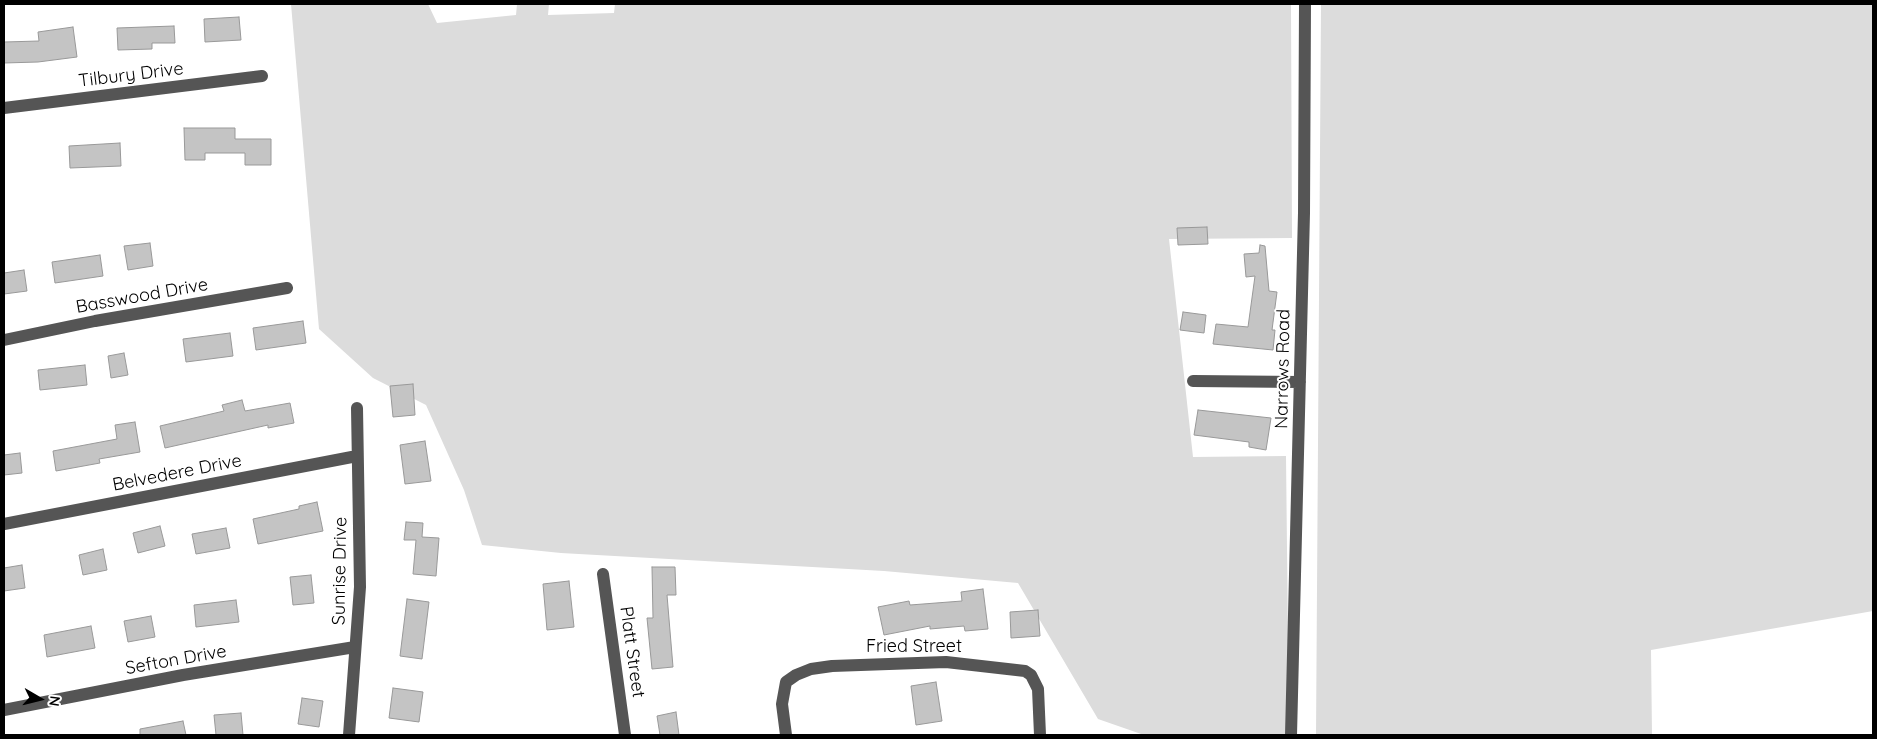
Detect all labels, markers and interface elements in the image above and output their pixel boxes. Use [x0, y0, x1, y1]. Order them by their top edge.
street label: Tilbury Drive [77, 58, 185, 92]
street label: Basswood Drive [74, 274, 210, 318]
street label: Narrows Road [1271, 309, 1295, 429]
street label: Belvedere Drive [111, 450, 243, 496]
street label: Sunrise Drive [328, 517, 352, 625]
street label: Platt Street [615, 605, 649, 699]
street label: Fried Street [866, 636, 962, 658]
street label: Sefton Drive [124, 640, 228, 680]
north arrow [15, 674, 65, 724]
text: N [45, 695, 64, 707]

